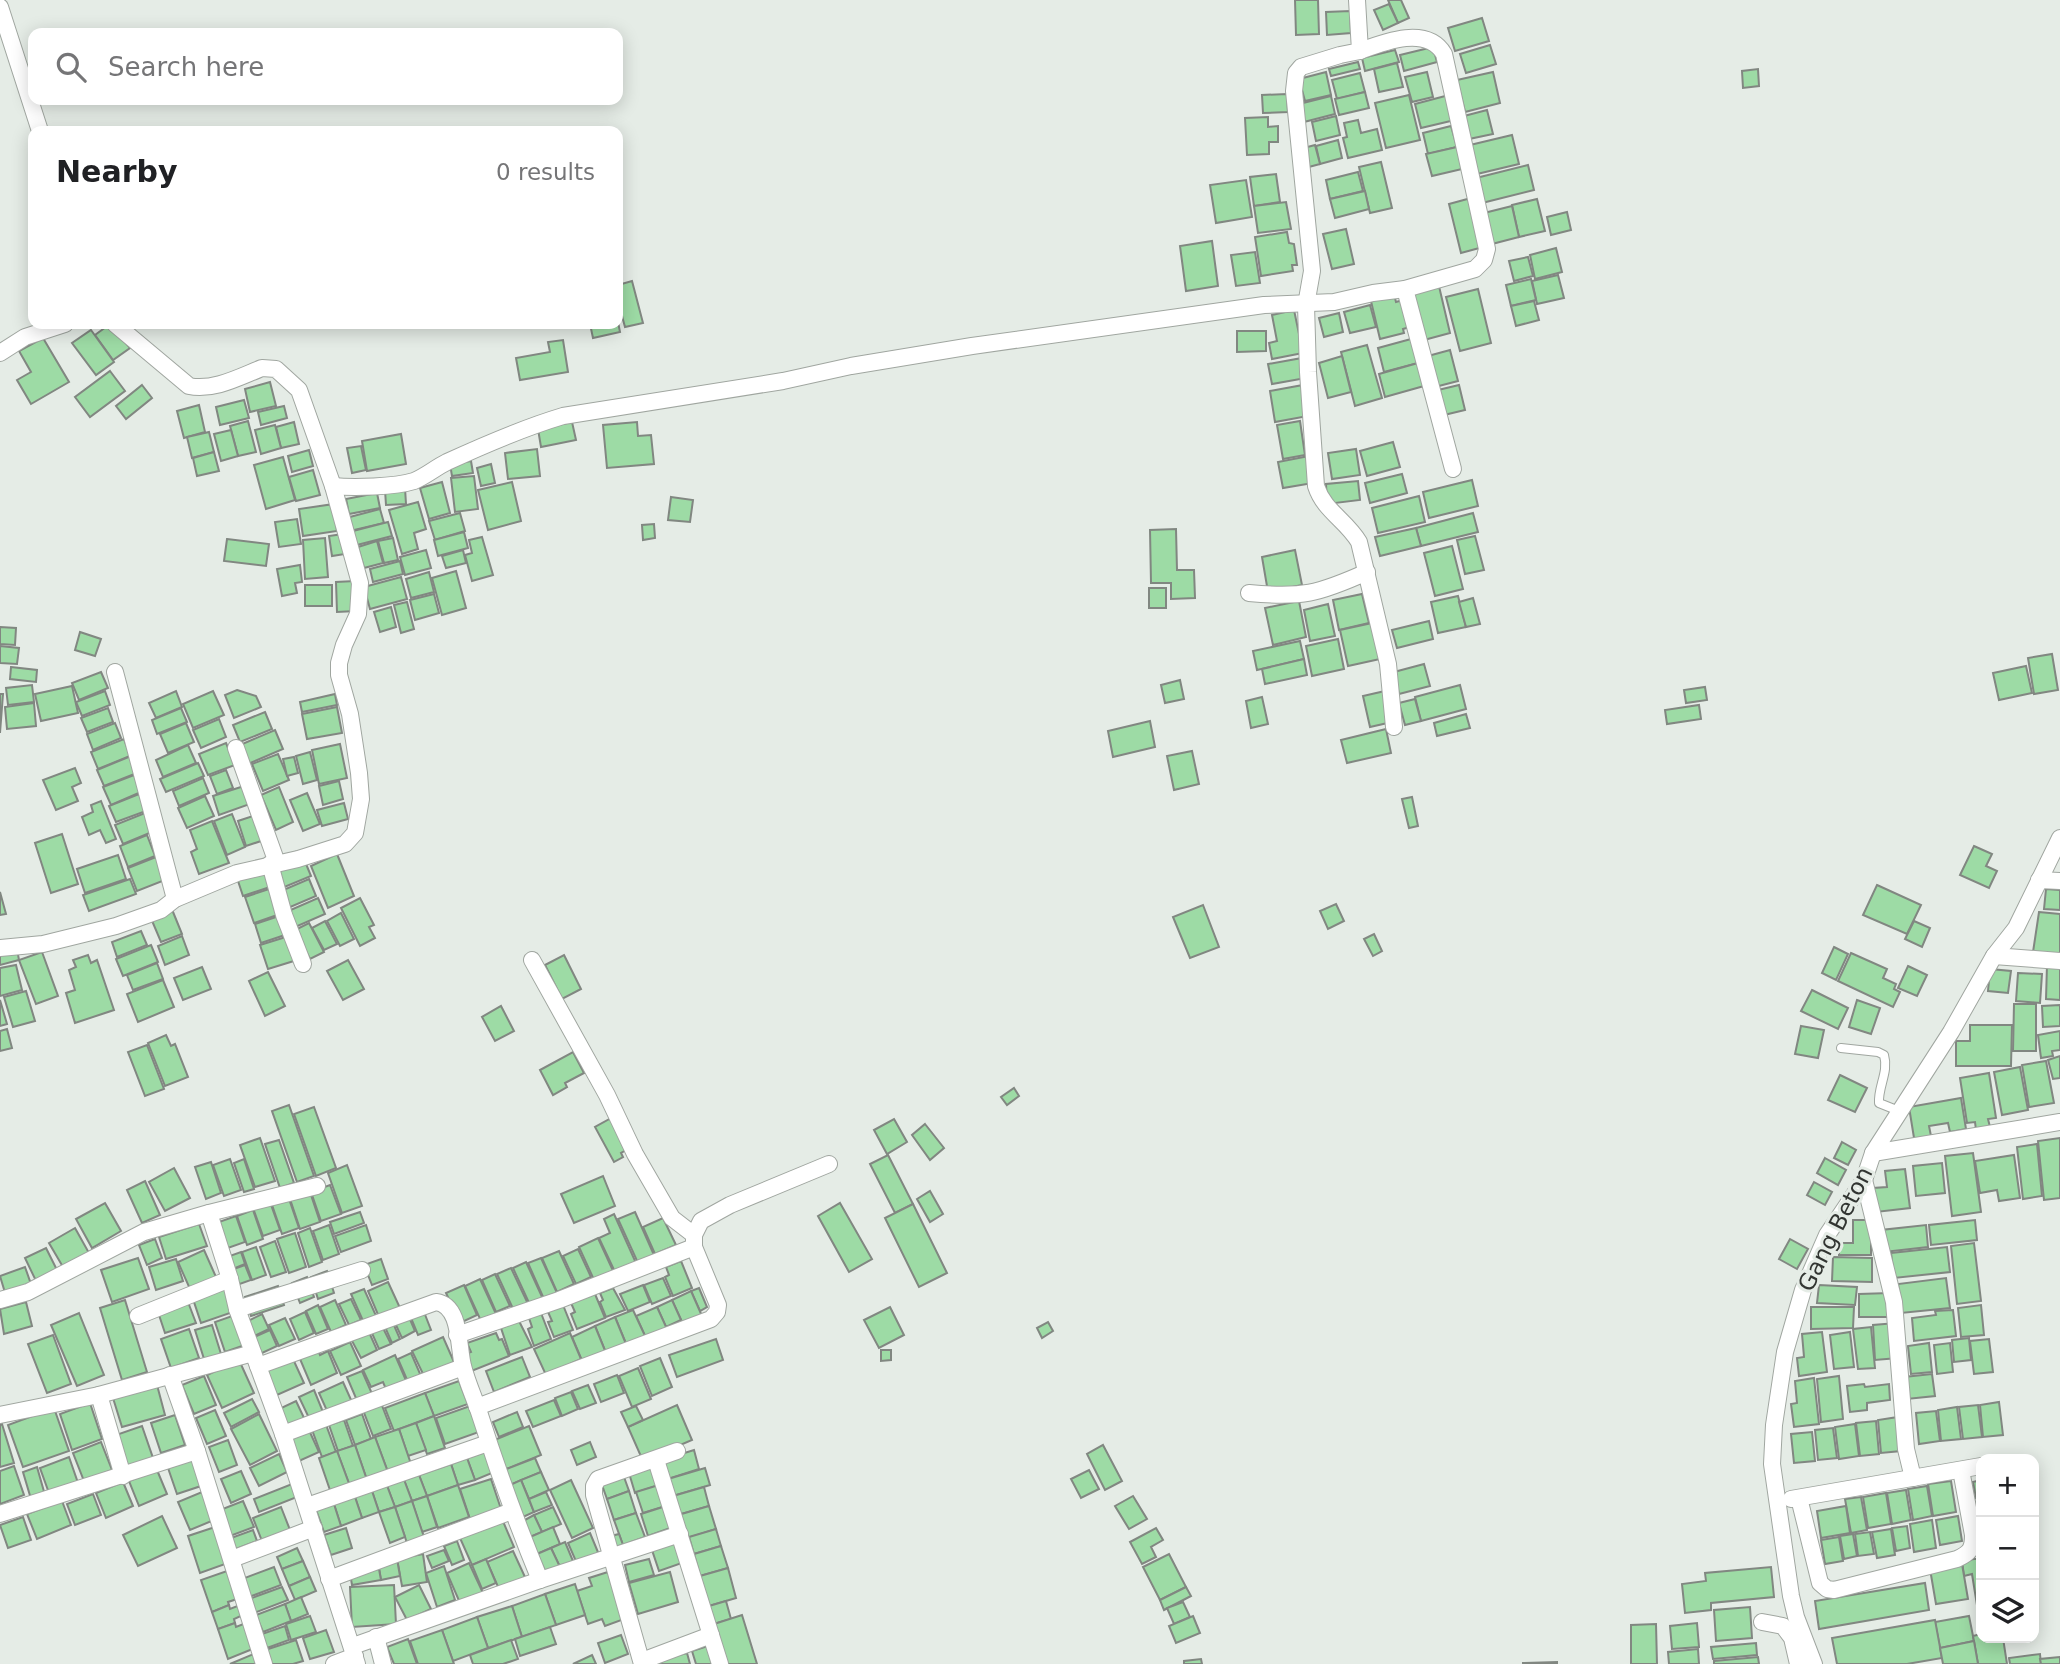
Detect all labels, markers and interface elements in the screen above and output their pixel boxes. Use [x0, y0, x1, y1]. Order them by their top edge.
search box [28, 28, 623, 105]
icon: search [52, 48, 90, 86]
text: Search here [108, 52, 264, 82]
text: Nearby [56, 154, 178, 189]
text: 0 results [496, 159, 595, 185]
street label: Gang Beton [1793, 1163, 1877, 1295]
map controls [1976, 1454, 2039, 1643]
button: + [1976, 1454, 2039, 1517]
button: − [1976, 1517, 2039, 1580]
button: layers [1976, 1580, 2039, 1643]

